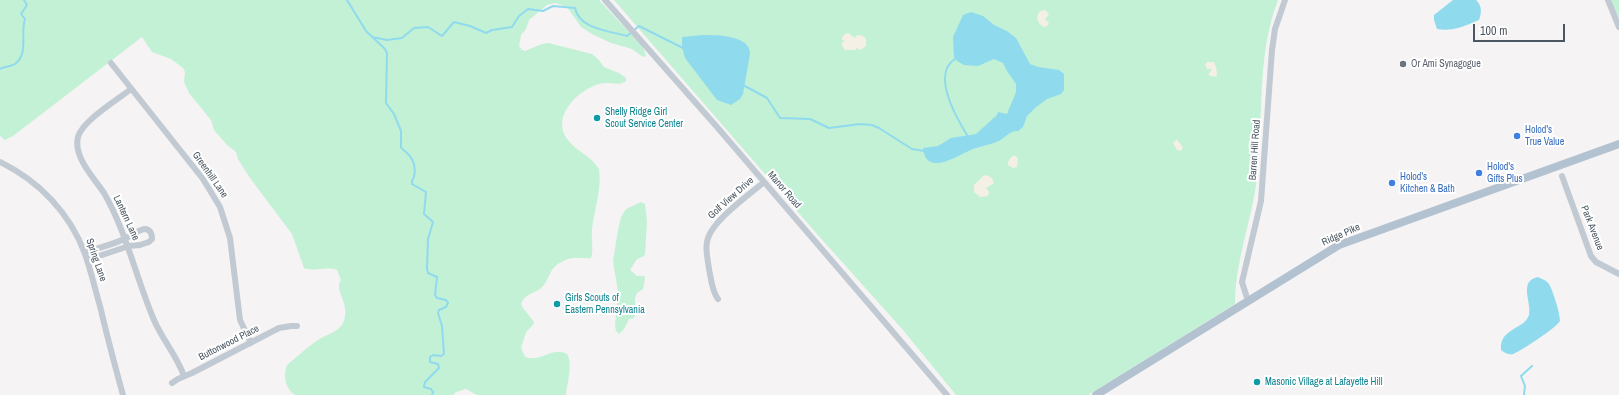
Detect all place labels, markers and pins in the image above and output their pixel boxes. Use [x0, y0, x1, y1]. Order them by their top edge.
place label: Or Ami Synagogue [1411, 58, 1481, 70]
marker: Or Ami Synagogue [1398, 59, 1408, 69]
place label: Shelly Ridge Girl Scout Service Center [605, 106, 683, 130]
marker: Shelly Ridge Girl Scout Service Center [592, 113, 602, 123]
place label: Holod's True Value [1525, 124, 1564, 148]
marker: Holod's True Value [1512, 131, 1522, 141]
place label: Holod's Gifts Plus [1487, 161, 1523, 184]
marker: Holod's Gifts Plus [1474, 168, 1484, 178]
place label: Holod's Kitchen & Bath [1400, 171, 1455, 194]
marker: Holod's Kitchen & Bath [1387, 178, 1397, 188]
place label: Girls Scouts of Eastern Pennsylvania [565, 292, 645, 316]
marker: Girls Scouts of Eastern Pennsylvania [552, 299, 562, 309]
place label: Masonic Village at Lafayette Hill [1265, 376, 1382, 388]
marker: Masonic Village at Lafayette Hill [1252, 377, 1262, 387]

